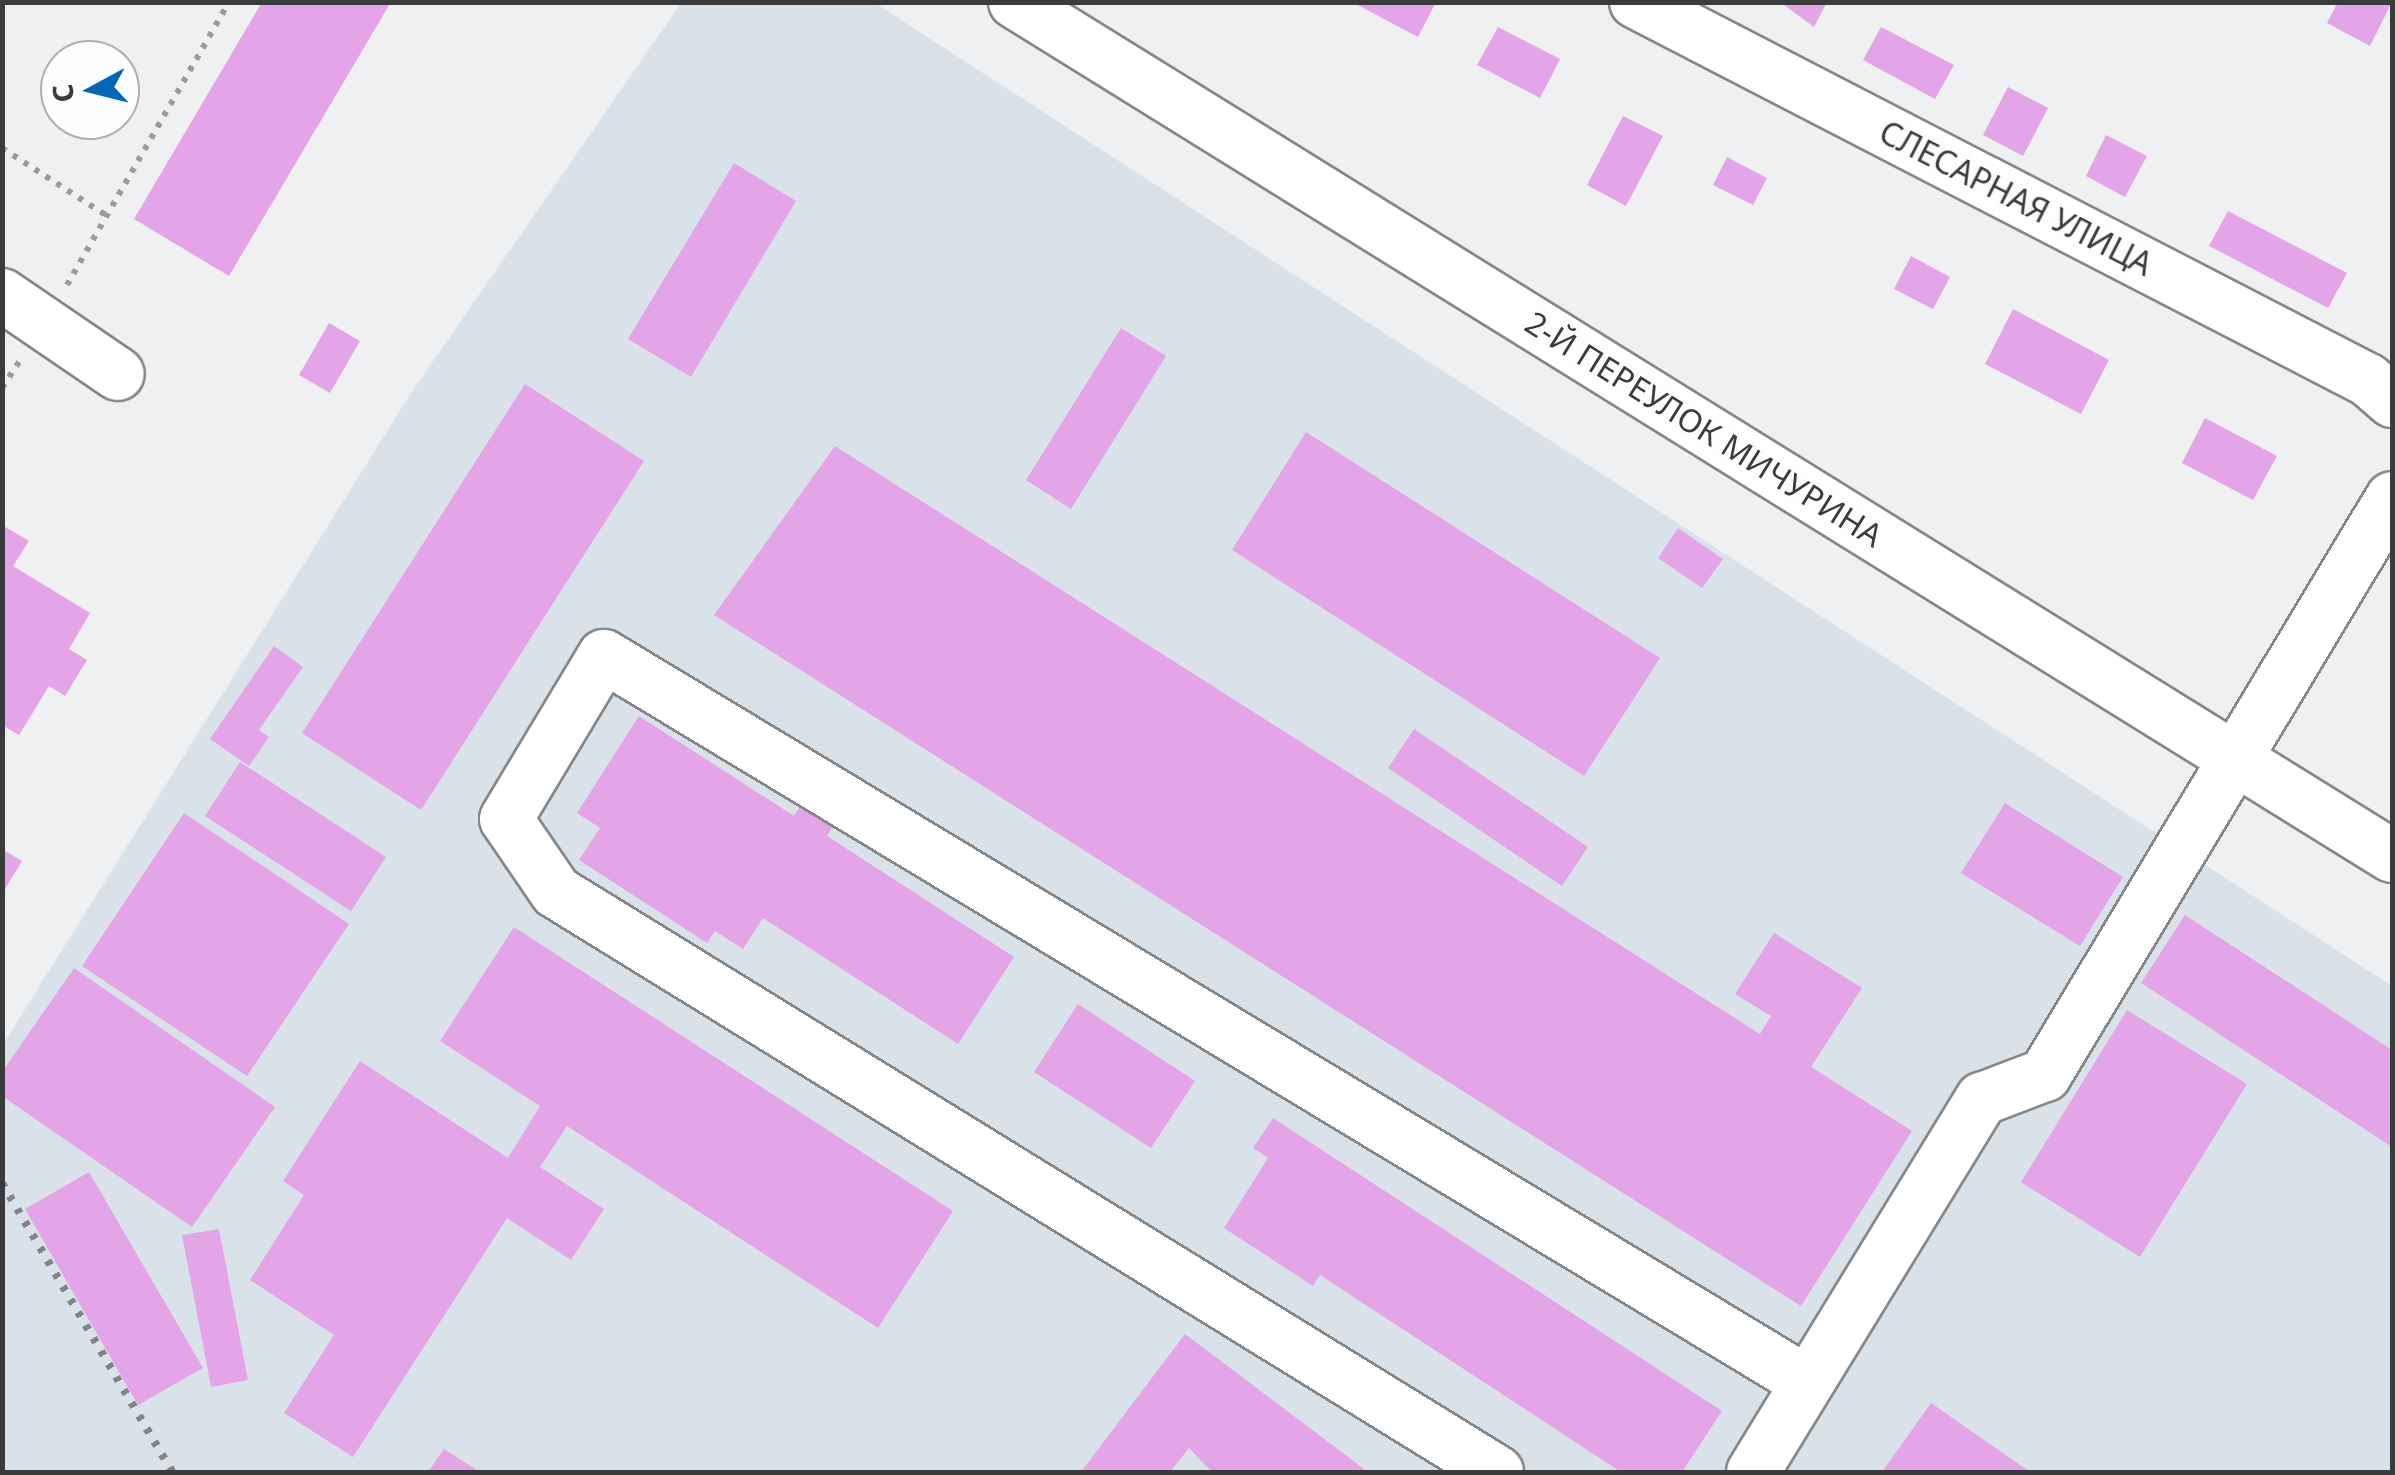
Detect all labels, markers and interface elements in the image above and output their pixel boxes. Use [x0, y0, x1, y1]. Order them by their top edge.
north arrow [40, 40, 140, 140]
text: С [42, 82, 82, 105]
street label: СЛЕСАРНАЯ УЛИЦА [1873, 113, 2159, 283]
street label: 2-Й ПЕРЕУЛОК МИЧУРИНА [1518, 303, 1890, 555]

